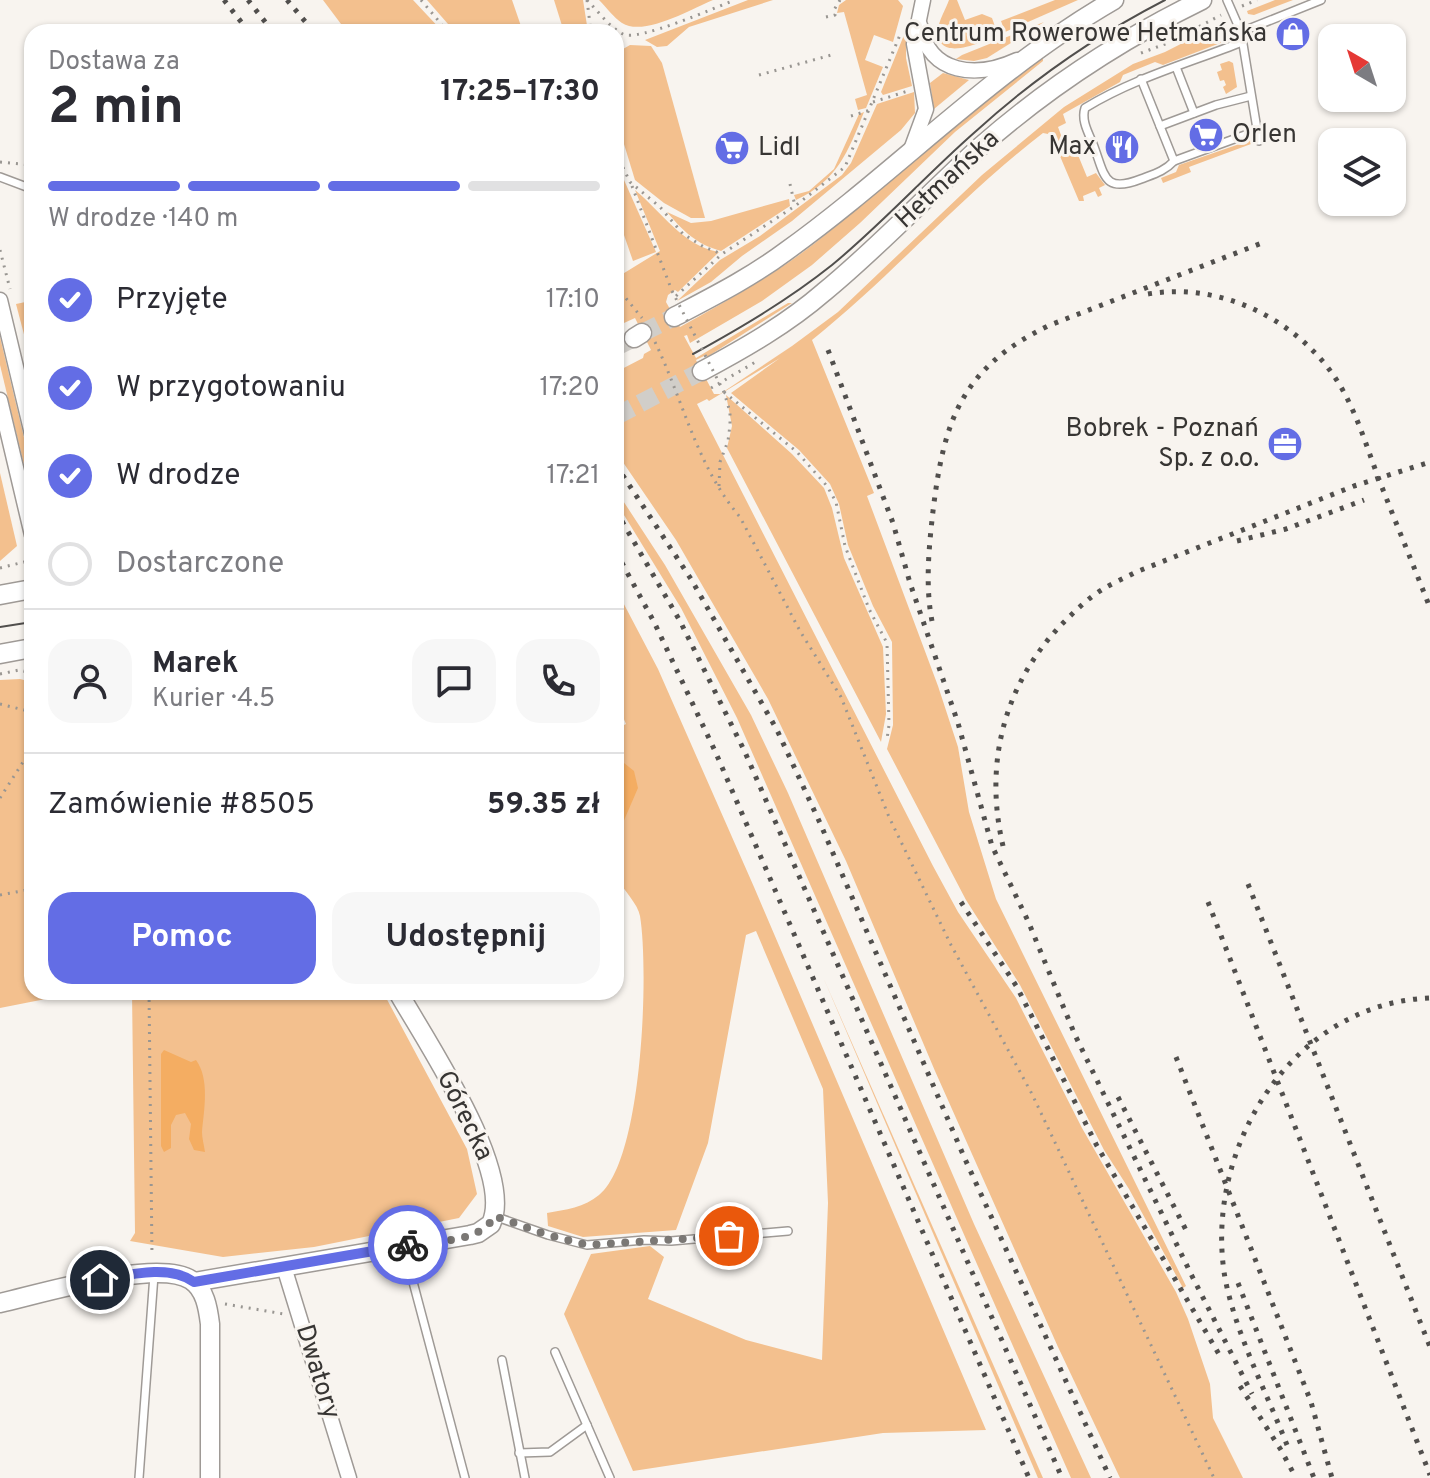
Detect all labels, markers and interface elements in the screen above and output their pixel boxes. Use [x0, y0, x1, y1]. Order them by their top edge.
shop icon: Centrum Rowerowe Hetmańska [1274, 15, 1312, 53]
place label: Centrum Rowerowe Hetmańska [904, 18, 1267, 51]
north arrow [1318, 24, 1406, 112]
map controls [1318, 24, 1406, 216]
text: Dostawa za [48, 46, 180, 79]
text: 17:25–17:30 [440, 74, 600, 111]
text: 2 min [48, 76, 184, 142]
supermarket icon: Orlen [1187, 116, 1225, 154]
place label: Orlen [1232, 119, 1297, 152]
street label: Hetmańska [889, 123, 1007, 237]
restaurant icon: Max [1103, 128, 1141, 166]
button: layers [1318, 128, 1406, 216]
supermarket icon: Lidl [713, 129, 751, 167]
place label: Max [1048, 131, 1096, 164]
place label: Lidl [758, 132, 801, 165]
text: W drodze · 140 m [48, 203, 238, 236]
icon: check [48, 278, 92, 322]
text: Przyjęte [116, 282, 228, 319]
text: 17:10 [546, 284, 600, 317]
icon: check [48, 366, 92, 410]
text: W przygotowaniu [116, 370, 346, 407]
text: 17:20 [539, 372, 600, 405]
place label: Bobrek - Poznań Sp. z o.o. [1066, 413, 1259, 476]
office icon: Bobrek - Poznań Sp. z o.o. [1266, 425, 1304, 463]
icon: check [48, 454, 92, 498]
text: W drodze [116, 458, 241, 495]
text: 17:21 [546, 460, 600, 493]
text: Dostarczone [116, 546, 284, 583]
button: person [48, 639, 132, 723]
button: chat [412, 639, 496, 723]
button: phone [516, 639, 600, 723]
text: Marek [152, 646, 238, 683]
text: Kurier · 4.5 [152, 683, 275, 716]
text: Zamówienie #8505 [48, 787, 315, 824]
text: 59.35 zł [487, 787, 600, 824]
button: Pomoc [48, 892, 316, 984]
button: Udostępnij [332, 892, 600, 984]
street label: Górecka [428, 1066, 500, 1166]
pin [695, 1202, 763, 1270]
courier [368, 1205, 448, 1285]
icon: bag [707, 1214, 751, 1258]
icon: bike [386, 1223, 430, 1267]
pin [66, 1246, 134, 1314]
icon: home [78, 1258, 122, 1302]
street label: Dwatory [287, 1321, 347, 1423]

